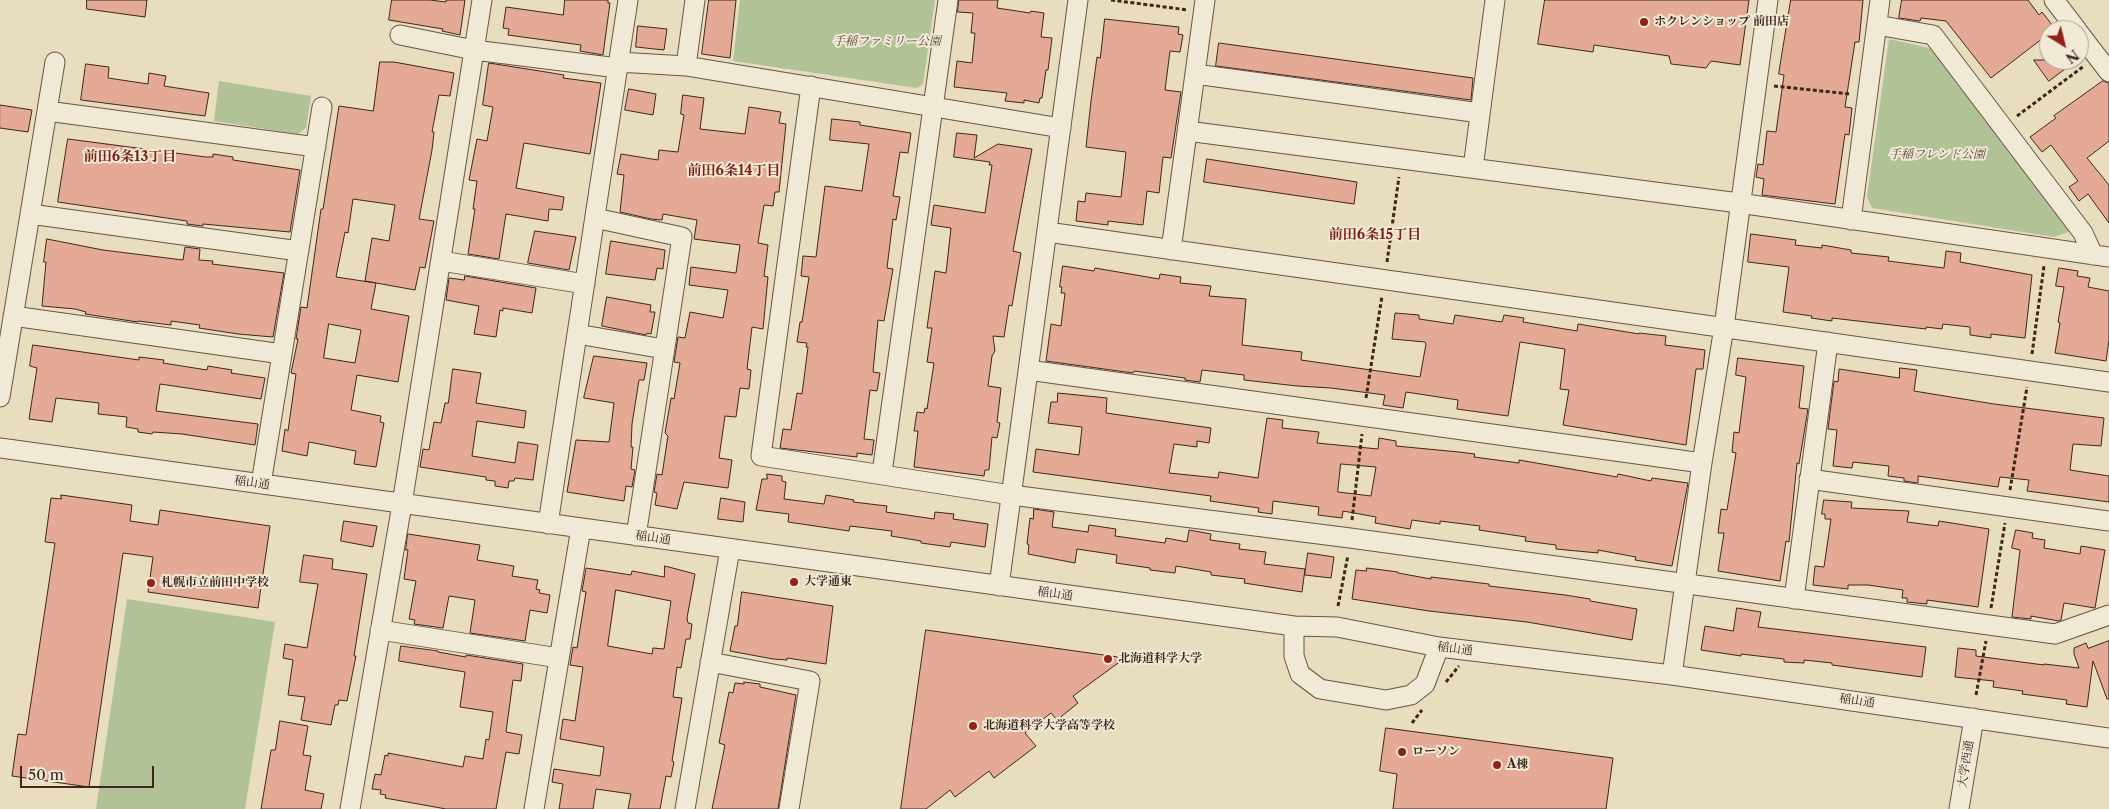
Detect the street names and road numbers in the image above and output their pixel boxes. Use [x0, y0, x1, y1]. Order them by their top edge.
street label: 稲山通 [233, 473, 271, 493]
street label: 稲山通 [634, 528, 672, 548]
street label: 稲山通 [1036, 584, 1074, 604]
street label: 稲山通 [1436, 640, 1474, 658]
street label: 稲山通 [1838, 691, 1876, 711]
street label: 大学西通 [1955, 739, 1977, 789]

